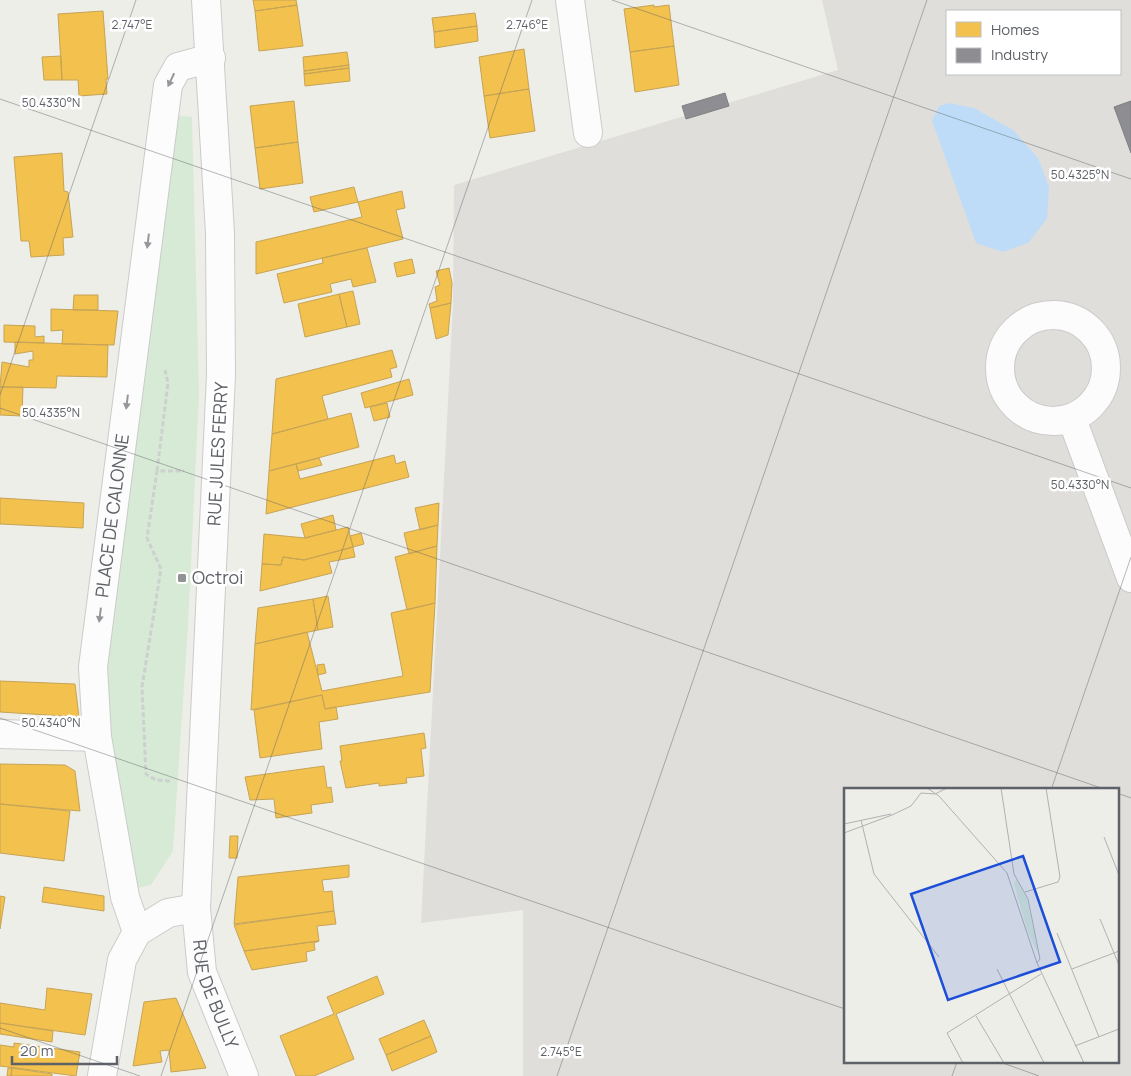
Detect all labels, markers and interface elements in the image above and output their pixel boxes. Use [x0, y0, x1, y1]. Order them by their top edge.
legend [946, 10, 1121, 75]
text: 2.747°E [112, 16, 153, 33]
text: 2.746°E [506, 16, 548, 33]
text: Homes [991, 19, 1040, 40]
text: Industry [991, 44, 1048, 65]
one-way arrow [167, 73, 175, 87]
text: 50.4330°N [22, 94, 80, 111]
text: 50.4325°N [1051, 166, 1109, 183]
one-way arrow [144, 233, 152, 249]
street label: RUE JULES FERRY [201, 380, 233, 527]
one-way arrow [123, 394, 131, 410]
text: 50.4335°N [22, 404, 80, 421]
street label: PLACE DE CALONNE [89, 433, 134, 599]
text: 50.4330°N [1051, 476, 1109, 493]
place label: Octroi [192, 565, 243, 589]
marker: Octroi [176, 572, 188, 584]
one-way arrow [96, 607, 104, 623]
text: 50.4340°N [21, 714, 81, 731]
inset map [844, 788, 1118, 1064]
street label: RUE DE BULLY [188, 939, 245, 1053]
scale bar [12, 1034, 118, 1066]
text: 20 m [20, 1040, 53, 1061]
text: 2.745°E [540, 1043, 582, 1060]

